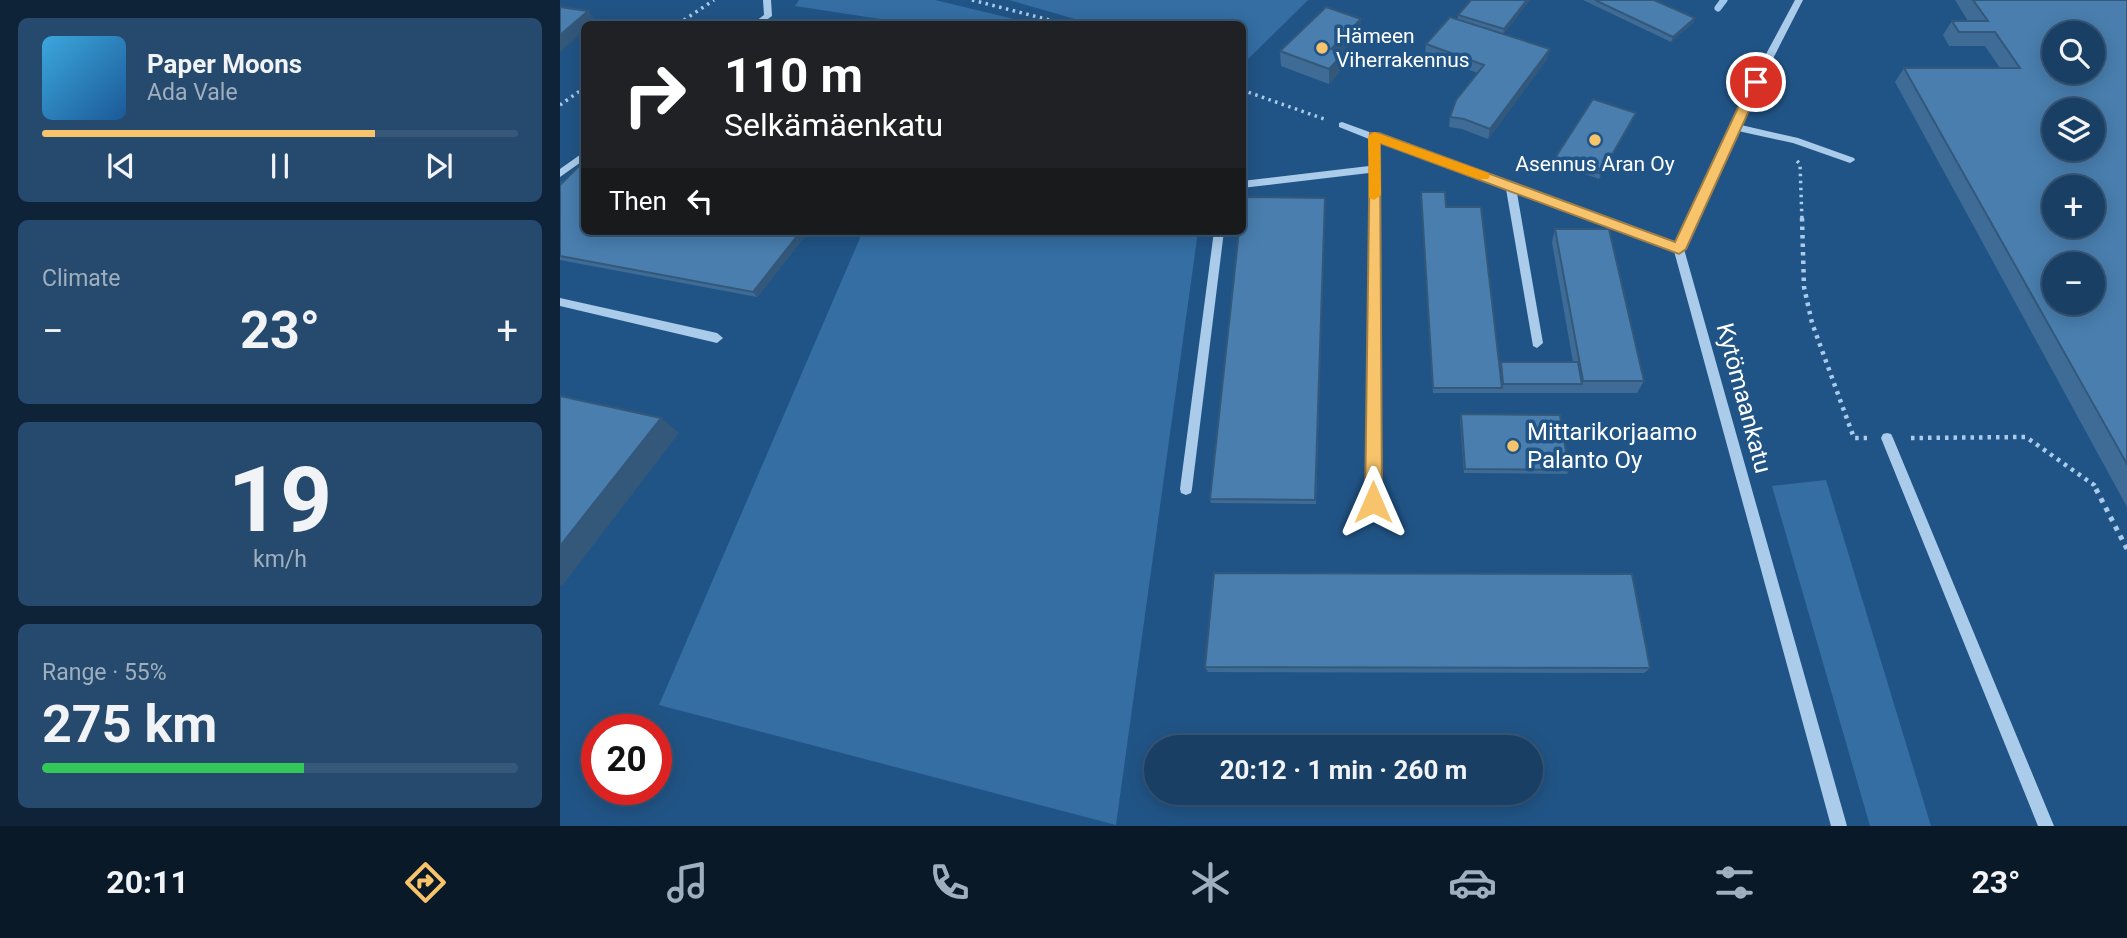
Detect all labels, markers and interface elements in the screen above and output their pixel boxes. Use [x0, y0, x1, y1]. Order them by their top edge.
map controls [2042, 21, 2105, 315]
button: search [2042, 21, 2105, 84]
place label: Hämeen Viherrakennus [1336, 24, 1470, 72]
marker: Hämeen Viherrakennus [1314, 40, 1330, 56]
text: 110 m [724, 47, 863, 104]
text: Paper Moons [147, 49, 302, 79]
icon: right [609, 49, 700, 140]
pin [1726, 52, 1786, 112]
icon: arrive [1737, 63, 1775, 101]
text: Ada Vale [147, 79, 238, 106]
button: layers [2042, 98, 2105, 161]
text: Selkämäenkatu [724, 106, 943, 144]
marker: Asennus Aran Oy [1587, 132, 1603, 148]
icon: previous [102, 147, 140, 185]
icon: pause [261, 147, 299, 185]
icon: next [420, 147, 458, 185]
place label: Asennus Aran Oy [1515, 152, 1675, 176]
button: + [2042, 175, 2105, 238]
icon: left [681, 182, 719, 220]
text: Then [609, 186, 667, 216]
button: − [2042, 252, 2105, 315]
text: Climate [42, 265, 121, 292]
text: 23° [240, 300, 320, 361]
text: − [42, 309, 64, 353]
text: + [496, 309, 518, 353]
street label: Kytömaankatu [1711, 320, 1777, 476]
place label: Mittarikorjaamo Palanto Oy [1527, 418, 1697, 474]
marker: Mittarikorjaamo Palanto Oy [1505, 438, 1521, 454]
text: 19 [228, 447, 332, 553]
position arrow [1336, 465, 1410, 539]
text: km/h [253, 546, 307, 573]
text: Range · 55% [42, 659, 167, 686]
text: 275 km [42, 694, 217, 755]
speed limit sign: 20 [581, 714, 672, 805]
text: 20:12 · 1 min · 260 m [1220, 755, 1467, 785]
icon: directions [401, 858, 450, 907]
icon: music [663, 858, 712, 907]
icon: phone [925, 858, 974, 907]
icon: climate [1186, 858, 1235, 907]
icon: car [1448, 858, 1497, 907]
icon: filters [1710, 858, 1759, 907]
text: 20:11 [106, 863, 189, 901]
text: 23° [1971, 863, 2021, 901]

